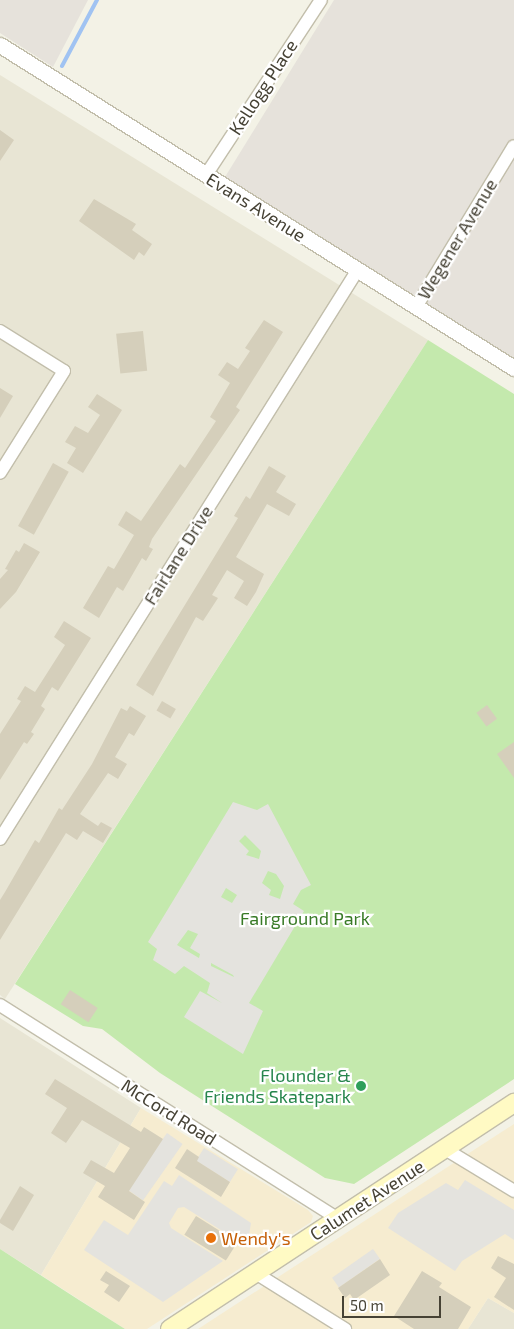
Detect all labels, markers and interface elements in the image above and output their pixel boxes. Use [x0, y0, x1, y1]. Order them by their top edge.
street label: Kellogg Place [224, 35, 302, 139]
street label: Evans Avenue [202, 168, 310, 246]
street label: Wegener Avenue [412, 174, 502, 304]
street label: Fairlane Drive [139, 501, 217, 609]
park label: Fairground Park [240, 907, 370, 929]
place label: Flounder & Friends Skatepark [204, 1065, 351, 1108]
street label: McCord Road [118, 1074, 220, 1150]
marker: Flounder & Friends Skatepark [355, 1080, 367, 1092]
street label: Calumet Avenue [306, 1155, 428, 1245]
place label: Wendy's [221, 1227, 291, 1249]
marker: Wendy's [205, 1232, 217, 1244]
scale bar [344, 1286, 443, 1318]
text: 50 m [350, 1296, 384, 1314]

